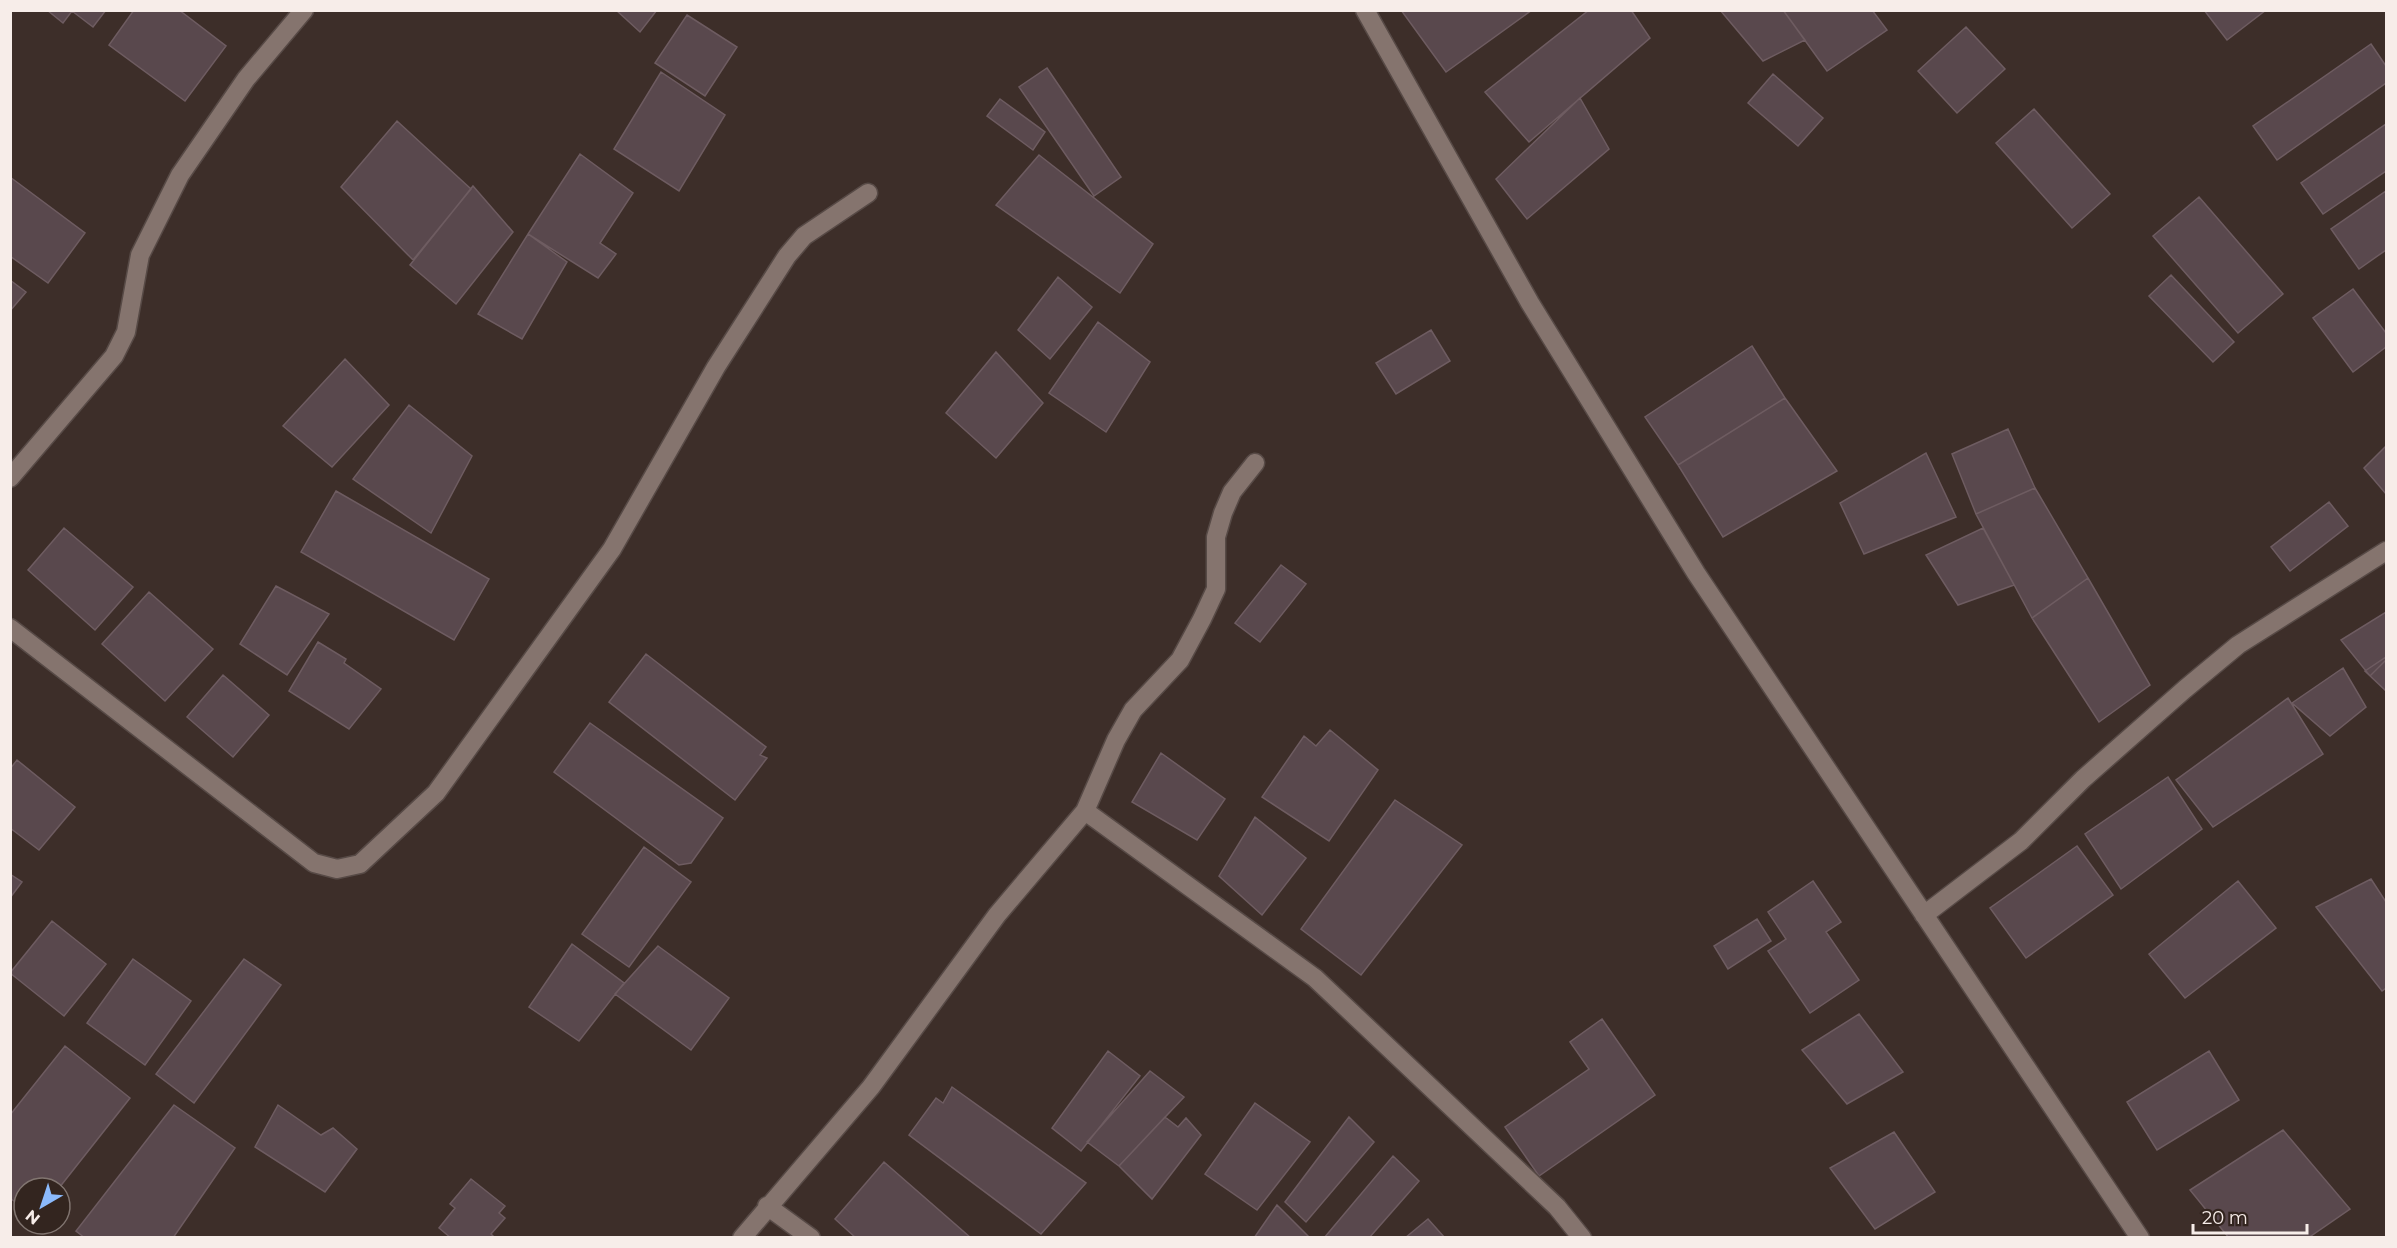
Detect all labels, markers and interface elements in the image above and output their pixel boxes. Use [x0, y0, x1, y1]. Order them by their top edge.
north arrow [12, 1176, 72, 1236]
scale bar [2193, 1197, 2307, 1235]
text: N [22, 1206, 44, 1229]
text: 20 m [2202, 1207, 2248, 1229]

